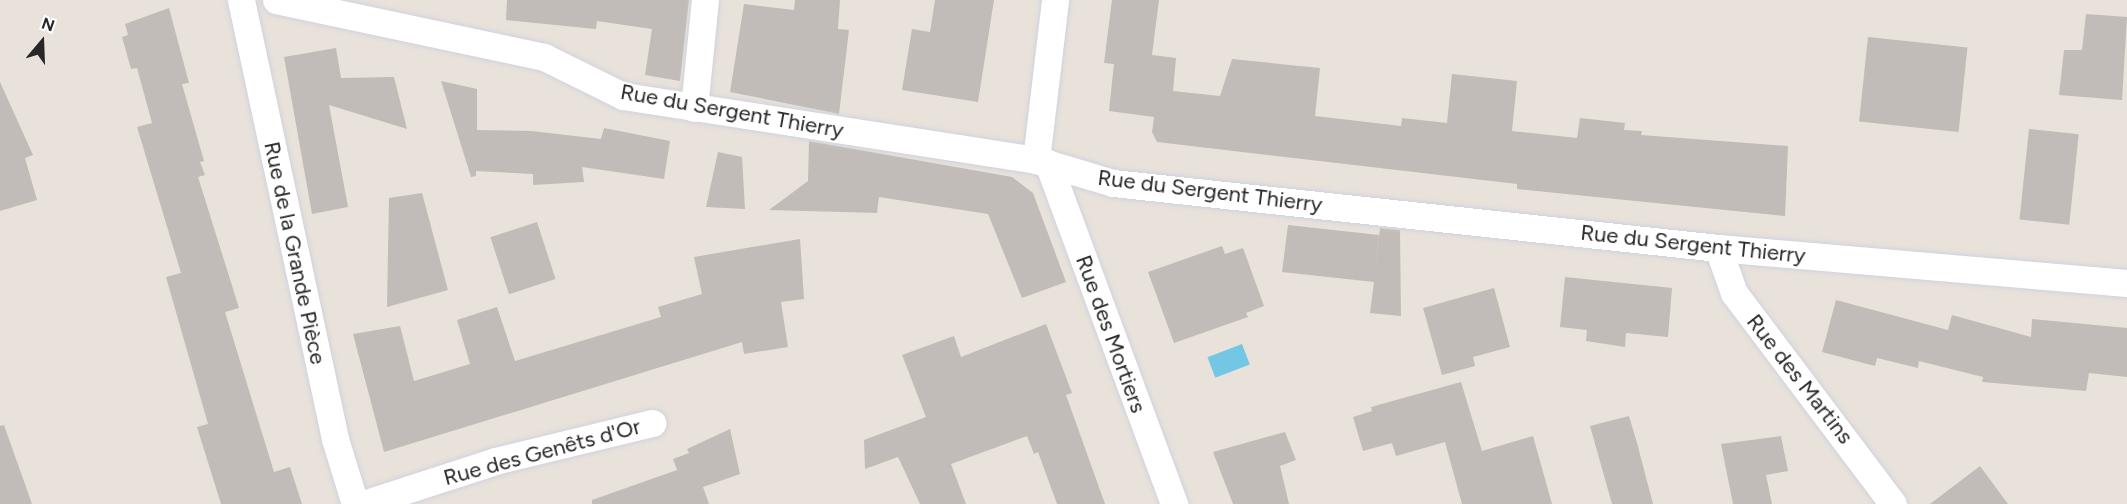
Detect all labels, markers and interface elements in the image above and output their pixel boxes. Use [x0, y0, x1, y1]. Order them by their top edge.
north arrow [12, 12, 72, 72]
text: N [39, 14, 57, 36]
street label: Rue du Sergent Thierry [618, 78, 846, 144]
street label: Rue de la Grande Pièce [258, 139, 332, 367]
street label: Rue du Sergent Thierry [1096, 164, 1324, 218]
street label: Rue du Sergent Thierry [1579, 219, 1807, 269]
street label: Rue des Mortiers [1070, 251, 1152, 417]
street label: Rue des Martins [1741, 309, 1859, 449]
street label: Rue des Genêts d'Or [441, 413, 643, 491]

